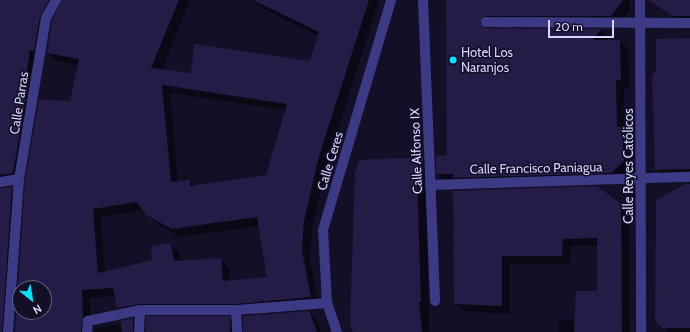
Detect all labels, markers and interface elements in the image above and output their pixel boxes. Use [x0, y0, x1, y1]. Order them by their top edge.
scale bar [550, 12, 616, 38]
text: 20 m [555, 19, 583, 34]
place label: Hotel Los Naranjos [461, 45, 513, 76]
marker: Hotel Los Naranjos [448, 55, 458, 65]
street label: Calle Parras [6, 71, 32, 135]
street label: Calle Alfonso IX [407, 108, 425, 194]
street label: Calle Reyes Católicos [620, 108, 636, 224]
street label: Calle Ceres [314, 130, 346, 192]
street label: Calle Francisco Paniagua [469, 159, 603, 177]
north arrow [12, 280, 52, 320]
text: N [31, 302, 44, 318]

